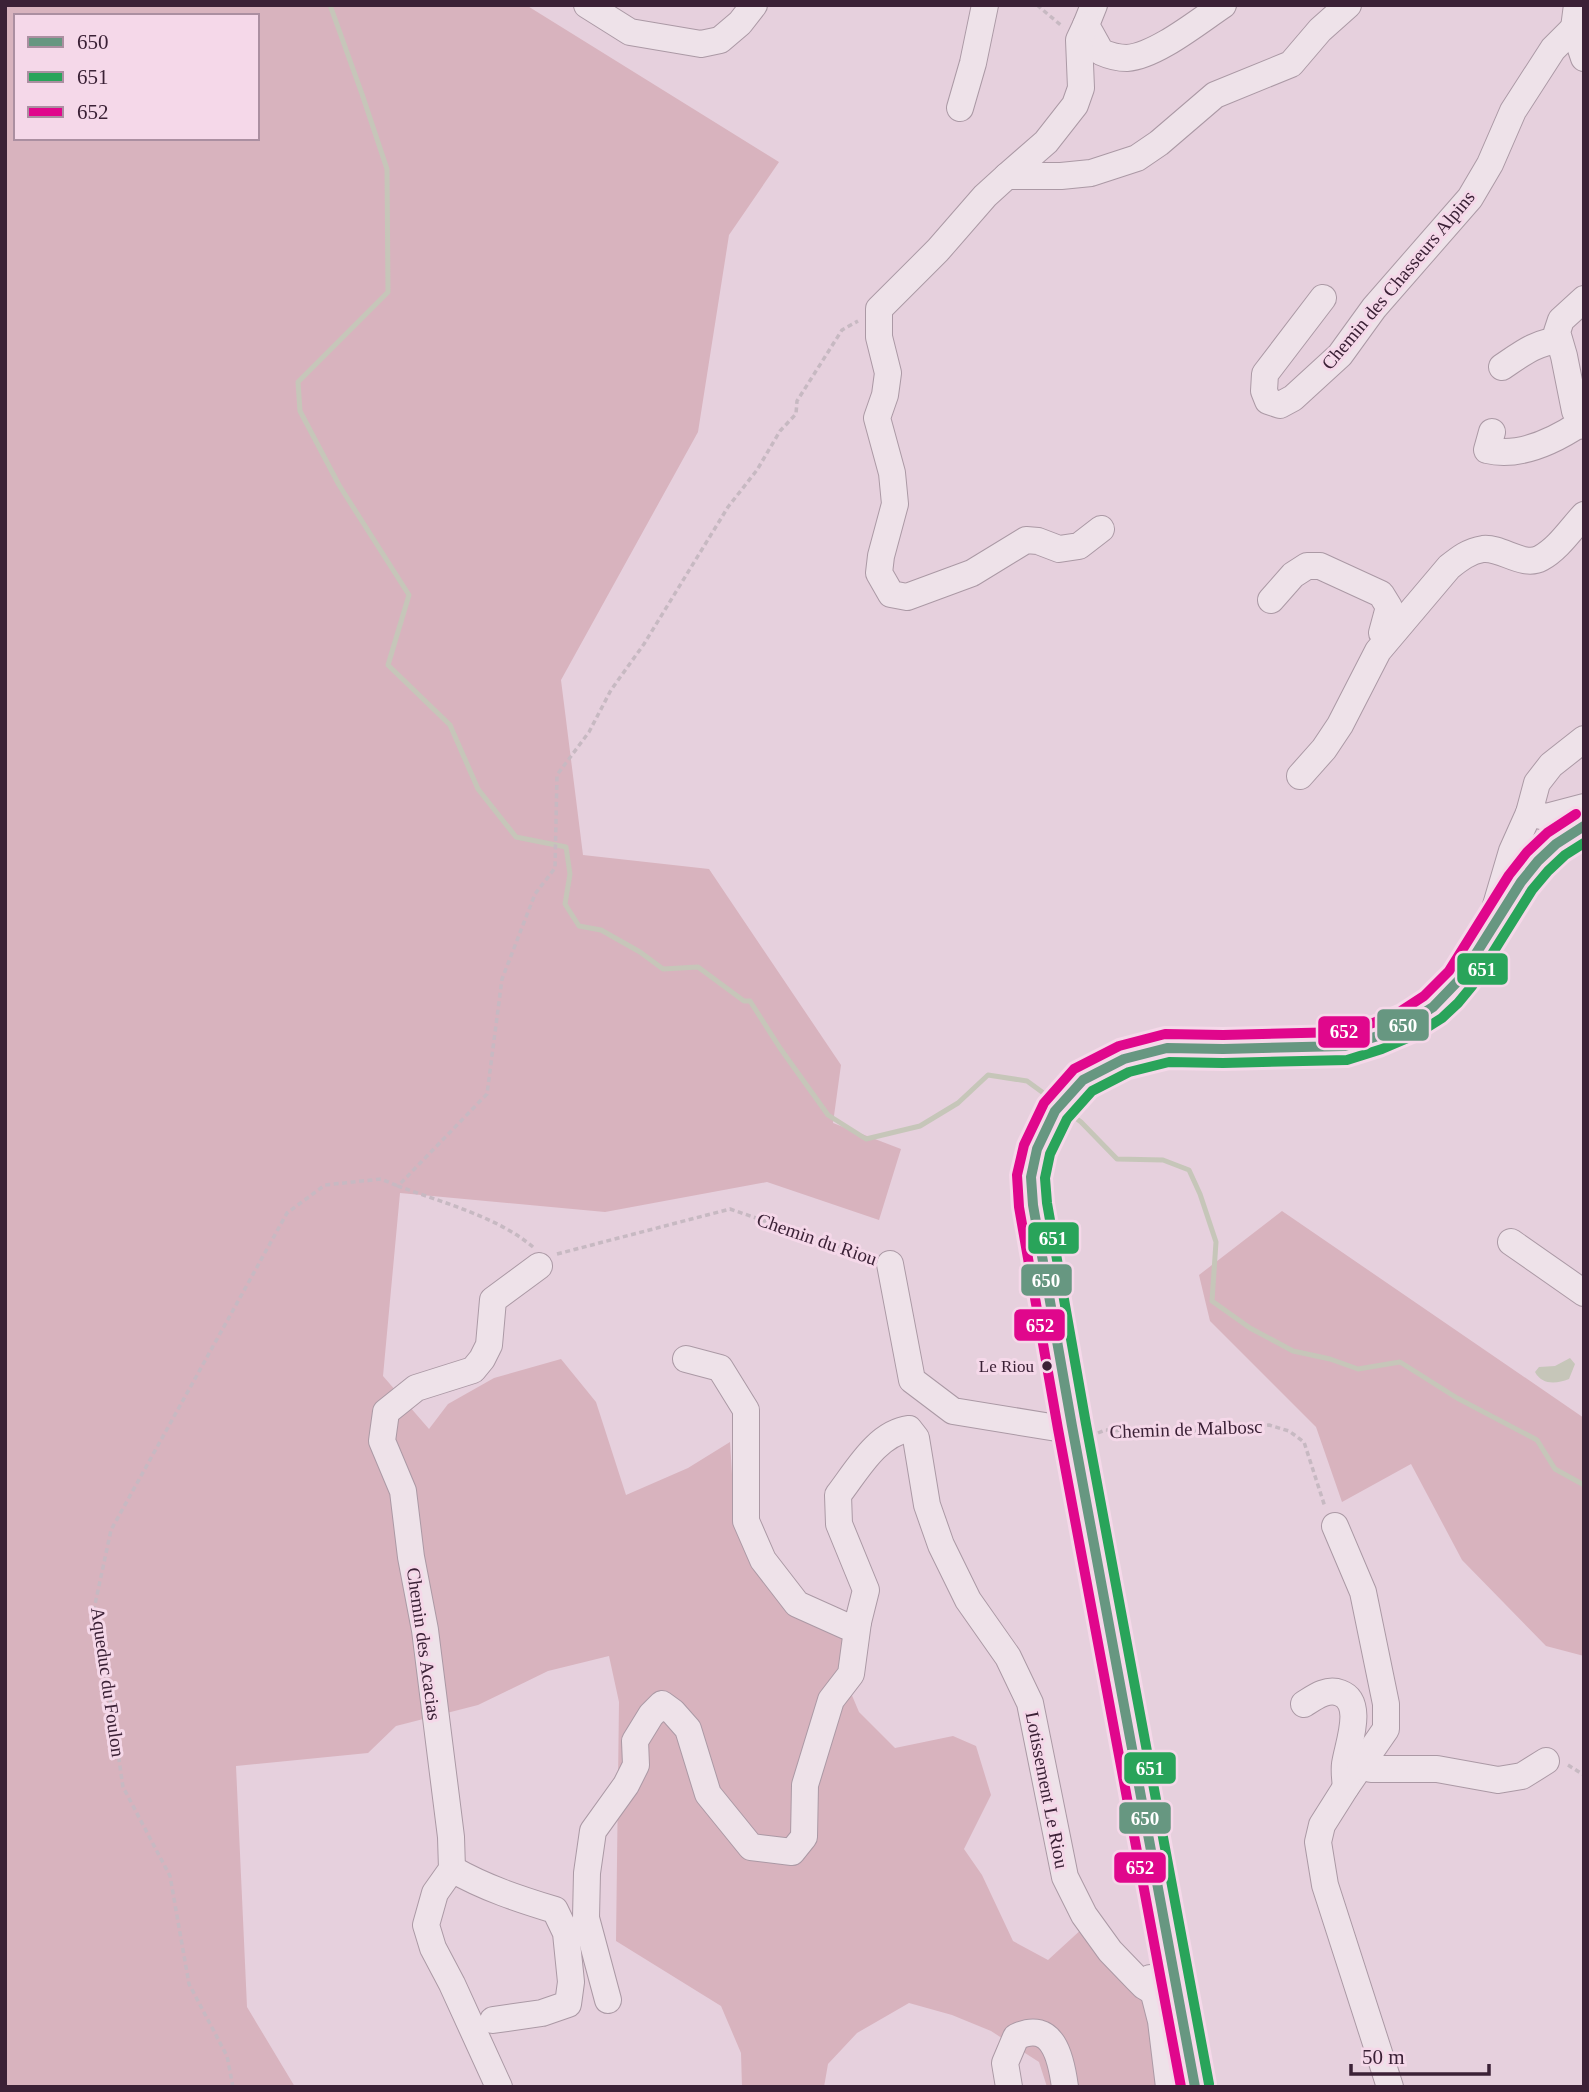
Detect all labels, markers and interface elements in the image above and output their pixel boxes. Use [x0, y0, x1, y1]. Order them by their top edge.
legend [14, 14, 259, 140]
text: 650 [77, 30, 109, 54]
text: 651 [77, 65, 109, 89]
text: 652 [77, 100, 109, 124]
street label: Chemin des Chasseurs Alpins [1317, 187, 1479, 373]
line badge: 651 [1456, 952, 1509, 986]
text: 651 [1468, 959, 1496, 980]
line badge: 650 [1376, 1008, 1430, 1042]
line badge: 652 [1317, 1015, 1371, 1049]
text: 650 [1389, 1015, 1417, 1036]
text: 652 [1330, 1021, 1358, 1042]
street label: Chemin du Riou [754, 1209, 880, 1270]
line badge: 651 [1027, 1221, 1080, 1255]
text: 651 [1039, 1228, 1067, 1249]
line badge: 650 [1020, 1263, 1073, 1297]
text: 650 [1032, 1270, 1060, 1291]
line badge: 652 [1013, 1308, 1066, 1342]
text: 652 [1026, 1315, 1054, 1336]
place label: Le Riou [979, 1357, 1034, 1376]
marker: Le Riou [1040, 1359, 1054, 1373]
street label: Chemin de Malbosc [1109, 1416, 1263, 1442]
street label: Chemin des Acacias [403, 1566, 445, 1722]
street label: Aqueduc du Foulon [87, 1606, 129, 1759]
street label: Lotissement Le Riou [1021, 1710, 1073, 1871]
line badge: 651 [1123, 1751, 1177, 1785]
text: 651 [1136, 1758, 1164, 1779]
line badge: 650 [1118, 1801, 1172, 1835]
text: 650 [1131, 1808, 1159, 1829]
line badge: 652 [1113, 1851, 1167, 1884]
text: 652 [1126, 1857, 1154, 1878]
scale bar [1351, 2032, 1489, 2076]
text: 50 m [1362, 2045, 1405, 2069]

